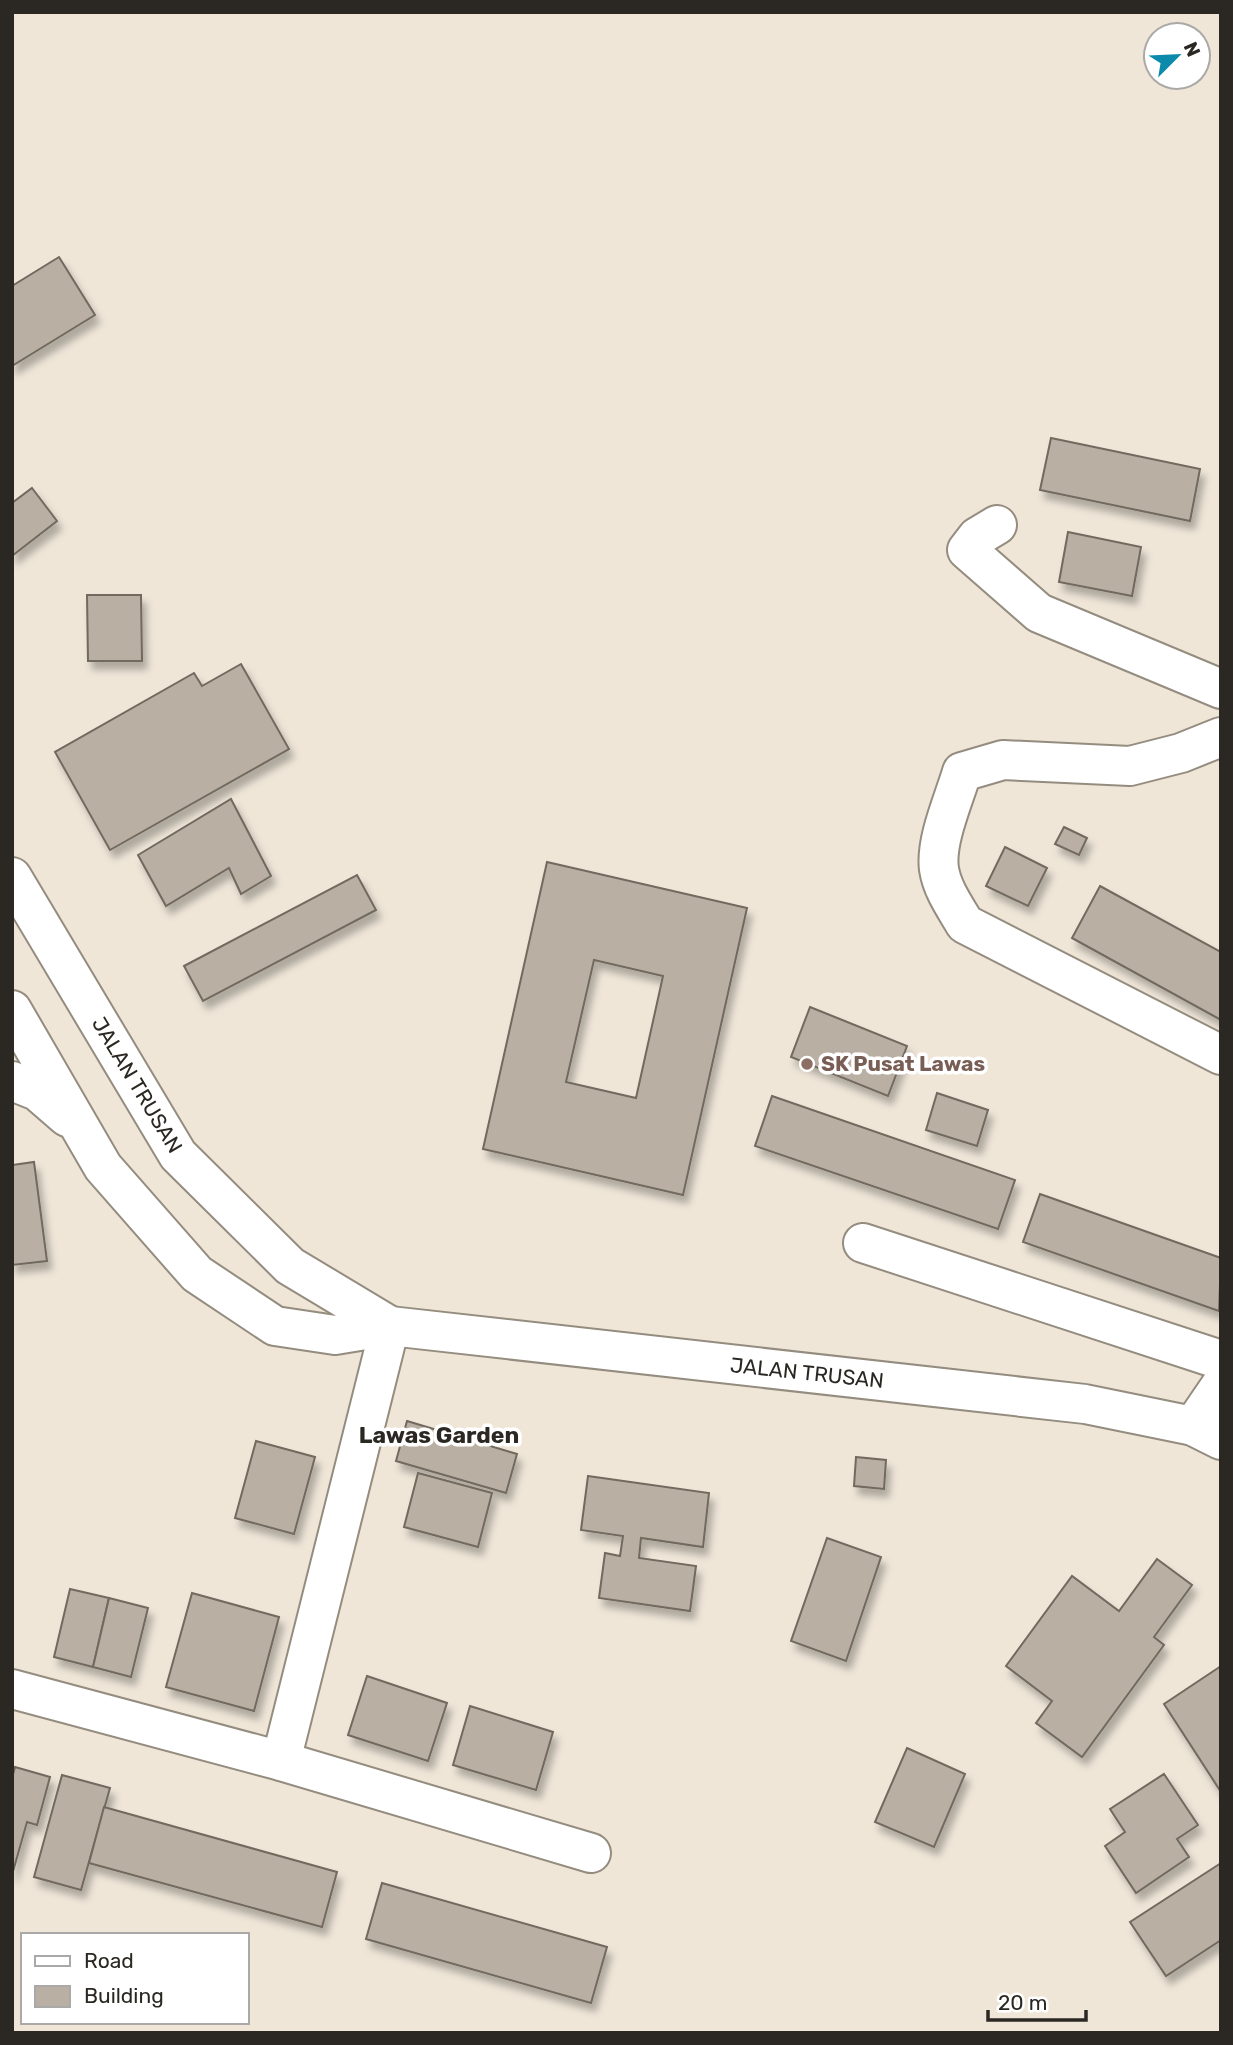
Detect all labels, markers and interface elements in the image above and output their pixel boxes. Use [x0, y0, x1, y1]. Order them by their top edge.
north arrow [1142, 21, 1212, 91]
text: N [1179, 38, 1205, 60]
street label: JALAN TRUSAN [87, 1012, 188, 1157]
place label: SK Pusat Lawas [821, 1051, 985, 1076]
marker: SK Pusat Lawas [799, 1056, 815, 1072]
street label: JALAN TRUSAN [729, 1352, 885, 1393]
district label: Lawas Garden [359, 1421, 519, 1449]
legend [21, 1933, 248, 2024]
text: Road [84, 1948, 134, 1973]
scale bar [988, 1979, 1086, 2023]
text: Building [84, 1983, 164, 2008]
text: 20 m [998, 1990, 1047, 2015]

